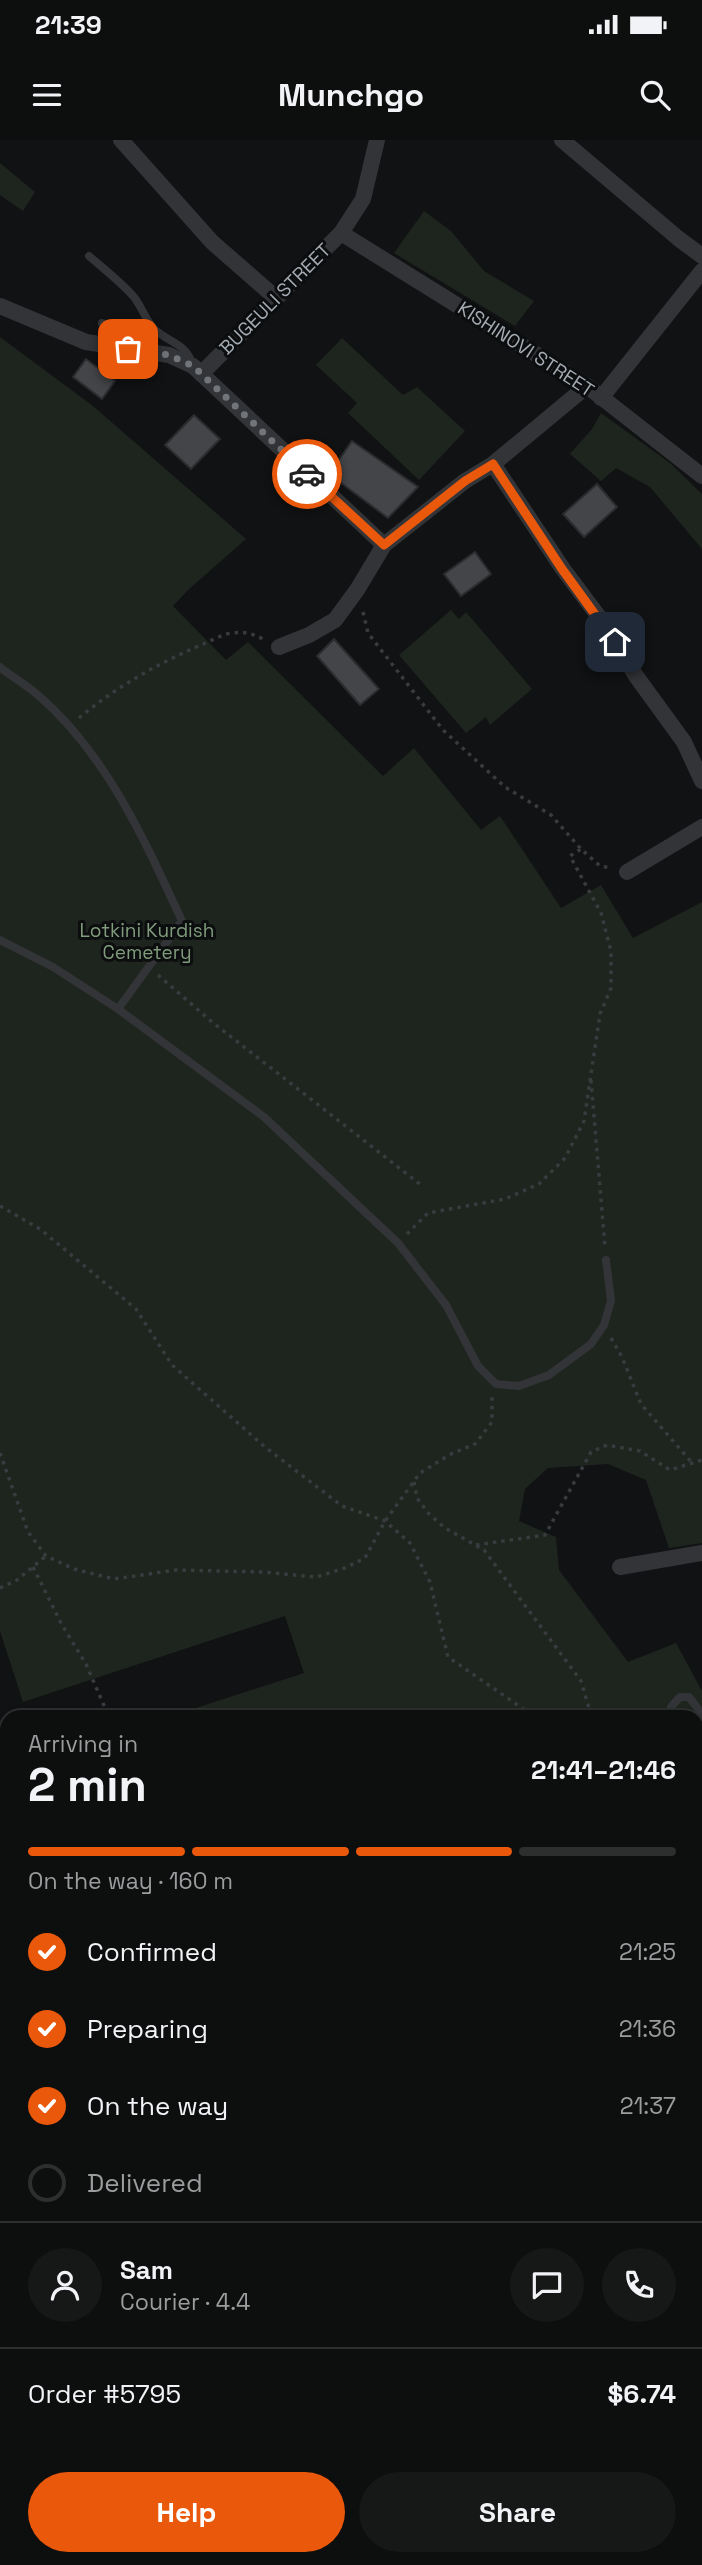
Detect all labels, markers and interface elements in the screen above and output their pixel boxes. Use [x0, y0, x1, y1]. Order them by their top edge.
text: 21:39 [35, 8, 102, 42]
text: Munchgo [278, 75, 424, 115]
icon: menu [28, 76, 66, 114]
icon: search [636, 76, 674, 114]
street label: BUGEULI STREET [214, 238, 336, 360]
street label: KISHINOVI STREET [453, 295, 599, 403]
pin [98, 319, 158, 379]
icon: bag [109, 330, 147, 368]
courier [272, 439, 342, 509]
icon: car [288, 455, 326, 493]
pin [585, 612, 645, 672]
icon: home [596, 623, 634, 661]
park label: Lotkini Kurdish Cemetery [80, 918, 214, 965]
text: Arriving in [28, 1729, 138, 1759]
text: 21:41–21:46 [531, 1753, 676, 1787]
text: 2 min [28, 1756, 147, 1814]
text: On the way · 160 m [28, 1866, 233, 1896]
icon: check [28, 1933, 66, 1971]
text: Confirmed [87, 1935, 217, 1969]
text: 21:25 [619, 1937, 676, 1967]
icon: check [28, 2010, 66, 2048]
text: Preparing [87, 2012, 208, 2046]
text: 21:36 [619, 2014, 676, 2044]
icon: check [28, 2087, 66, 2125]
text: On the way [87, 2089, 228, 2123]
text: 21:37 [620, 2091, 676, 2121]
text: Delivered [87, 2166, 203, 2200]
button: person [28, 2248, 102, 2322]
button: chat [510, 2248, 584, 2322]
button: phone [602, 2248, 676, 2322]
text: Sam [120, 2253, 173, 2287]
text: Courier · 4.4 [120, 2287, 250, 2317]
text: Order #5795 [28, 2377, 181, 2411]
text: $6.74 [608, 2377, 676, 2411]
button: Help [28, 2472, 345, 2552]
button: Share [359, 2472, 676, 2552]

